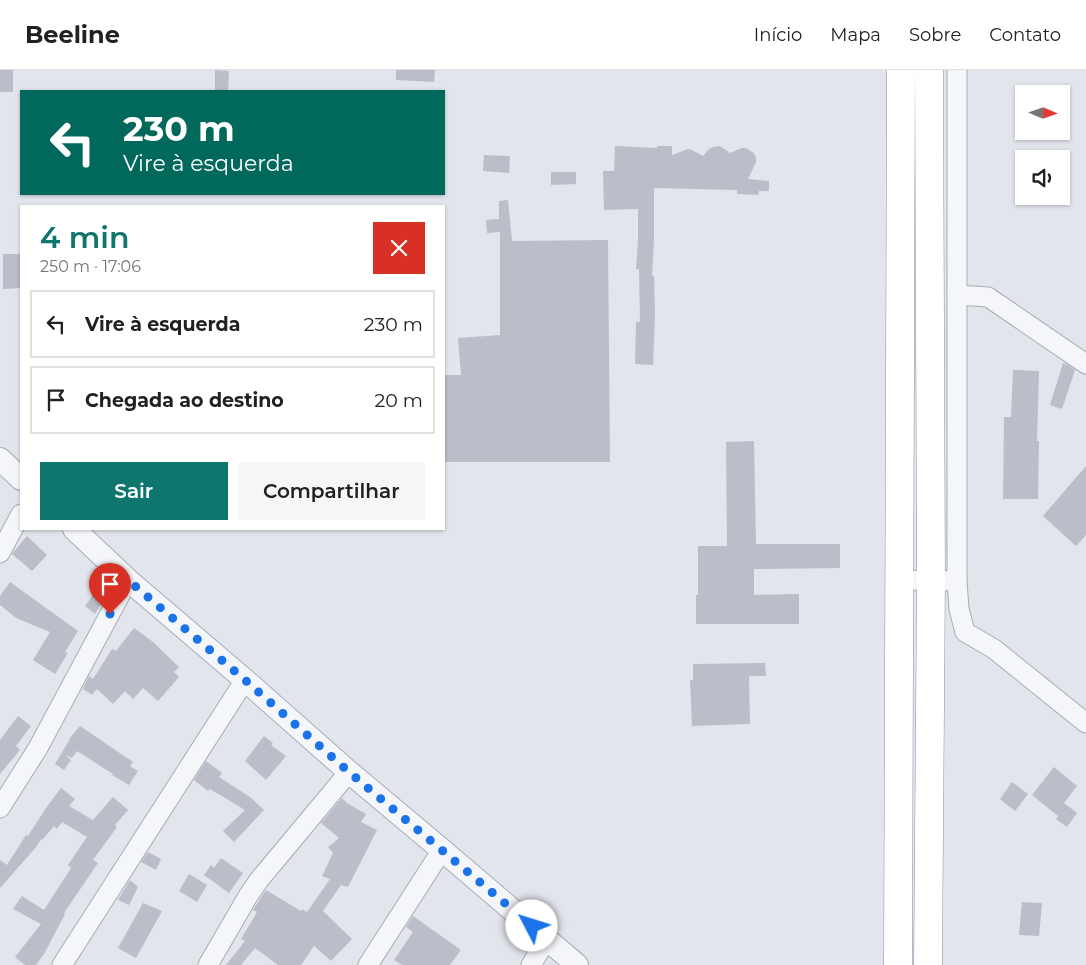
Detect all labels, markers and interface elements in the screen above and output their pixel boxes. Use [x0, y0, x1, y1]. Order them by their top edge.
text: Beeline [25, 20, 120, 49]
text: Início [754, 24, 802, 46]
text: Mapa [830, 24, 881, 46]
text: Sobre [909, 24, 961, 46]
text: Contato [989, 24, 1061, 46]
north arrow [1015, 85, 1070, 140]
map controls [1015, 85, 1070, 205]
text: 230 m [123, 107, 235, 150]
icon: left [40, 110, 105, 175]
text: Vire à esquerda [123, 150, 294, 177]
button: sound [1015, 150, 1070, 205]
text: 4 min [40, 219, 129, 256]
button: close [373, 222, 425, 274]
text: 250 m · 17:06 [40, 257, 141, 276]
icon: left [42, 310, 70, 338]
text: Vire à esquerda [85, 313, 240, 336]
text: 230 m [364, 313, 423, 336]
icon: arrive [42, 386, 70, 414]
text: Chegada ao destino [85, 389, 284, 412]
text: 20 m [375, 389, 423, 412]
button: Sair [40, 462, 228, 520]
button: Compartilhar [238, 462, 425, 520]
pin [89, 563, 131, 614]
icon: arrive [96, 570, 124, 598]
position arrow [505, 899, 557, 951]

